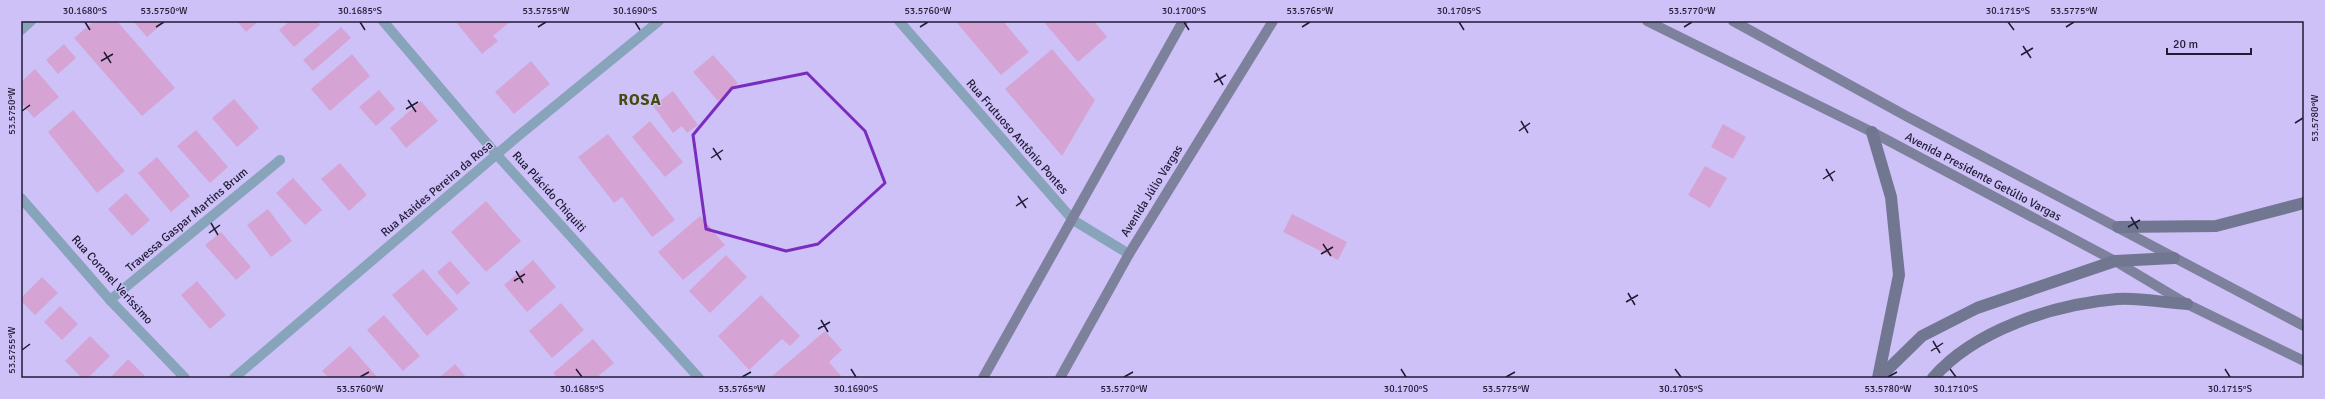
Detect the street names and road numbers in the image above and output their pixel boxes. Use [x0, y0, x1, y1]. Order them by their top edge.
street label: Rua Frutuoso Antônio Pontes [963, 76, 1071, 198]
street label: Avenida Presidente Getúlio Vargas [1902, 129, 2064, 225]
street label: Rua Ataides Pereira da Rosa [378, 138, 496, 240]
street label: Avenida Júlio Vargas [1118, 142, 1186, 240]
street label: Rua Plácido Chiquiti [509, 149, 589, 235]
street label: Travessa Gaspar Martins Brum [123, 165, 251, 275]
street label: Rua Coronel Veríssimo [68, 232, 156, 328]

